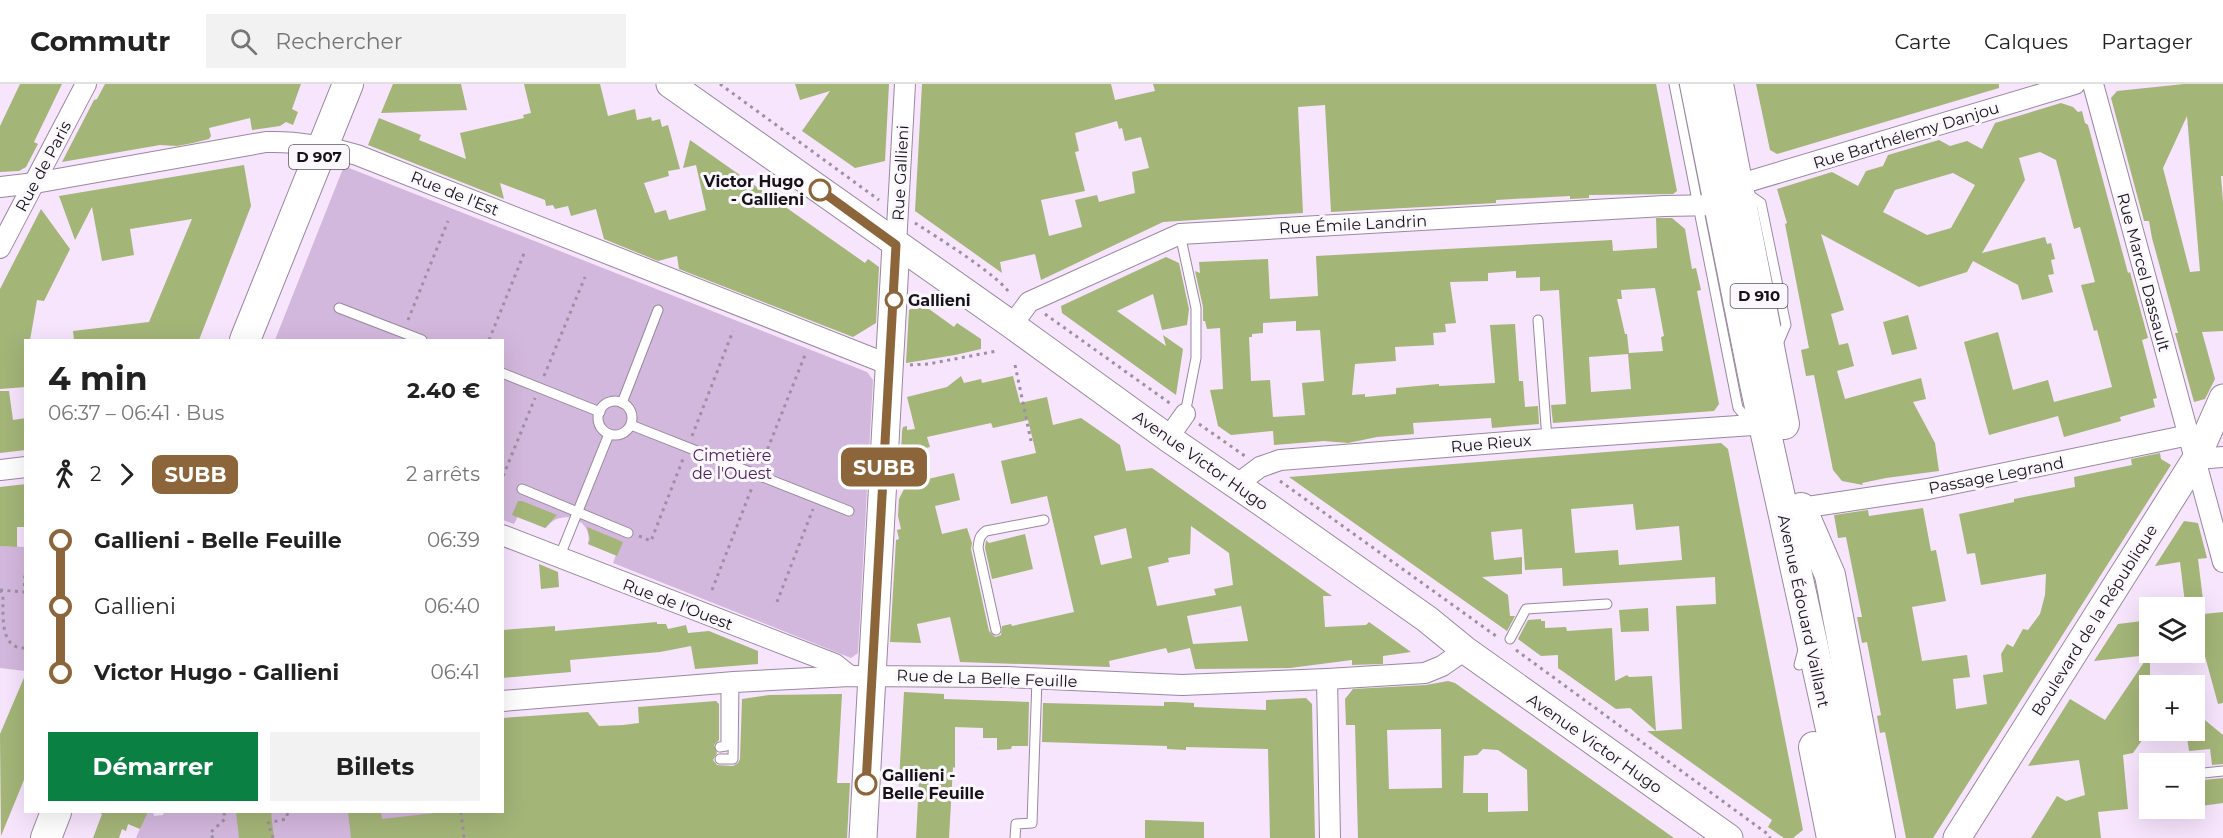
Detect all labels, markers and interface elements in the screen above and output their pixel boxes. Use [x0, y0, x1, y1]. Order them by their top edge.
search box [206, 14, 626, 68]
text: Commutr [30, 24, 170, 58]
icon: search [227, 25, 260, 58]
text: Rechercher [275, 28, 403, 55]
text: Carte [1894, 29, 1951, 54]
text: Calques [1984, 29, 2068, 54]
text: Partager [2101, 29, 2193, 54]
street label: Rue Barthélemy Danjou [1811, 98, 2001, 173]
street label: Rue de Paris [12, 117, 75, 215]
street label: Rue Gallieni [889, 125, 912, 221]
road number: D 907 [289, 145, 349, 169]
street label: Rue de l'Est [408, 167, 502, 220]
place label: Victor Hugo - Gallieni [703, 172, 804, 209]
marker: Victor Hugo - Gallieni [809, 179, 831, 201]
street label: Rue Marcel Dassault [2113, 191, 2174, 354]
street label: Rue Émile Landrin [1278, 211, 1428, 238]
road number: D 910 [1730, 284, 1788, 308]
marker: Gallieni [885, 291, 903, 309]
place label: Gallieni [908, 291, 971, 310]
text: 4 min [48, 358, 147, 398]
text: 2.40 € [407, 377, 480, 404]
text: 06:37 – 06:41 · Bus [48, 401, 224, 425]
street label: Avenue Victor Hugo [1130, 407, 1272, 514]
street label: Rue Rieux [1450, 430, 1533, 456]
park label: Cimetière de l'Ouest [692, 446, 773, 483]
line badge: SUBB [842, 448, 926, 487]
street label: Passage Legrand [1927, 453, 2065, 498]
text: SUBB [853, 455, 915, 480]
icon: walk [48, 458, 81, 491]
icon: forward [110, 458, 143, 491]
text: 2 [90, 462, 101, 486]
text: SUBB [164, 462, 226, 487]
text: 2 arrêts [406, 462, 480, 486]
street label: Avenue Édouard Vaillant [1774, 513, 1833, 710]
street label: Boulevard de la République [2028, 521, 2161, 719]
text: Gallieni - Belle Feuille [94, 527, 342, 554]
text: 06:39 [427, 528, 480, 552]
street label: Rue de l'Ouest [620, 575, 736, 634]
text: Gallieni [94, 593, 176, 620]
text: 06:40 [424, 594, 480, 618]
map controls [2139, 597, 2205, 819]
button: layers [2139, 597, 2205, 663]
text: Victor Hugo - Gallieni [94, 659, 339, 686]
text: 06:41 [430, 660, 480, 684]
street label: Rue de La Belle Feuille [896, 666, 1078, 691]
button: + [2139, 675, 2205, 741]
street label: Avenue Victor Hugo [1524, 690, 1666, 797]
button: Démarrer [48, 732, 258, 801]
button: Billets [270, 732, 480, 801]
button: − [2139, 753, 2205, 819]
place label: Gallieni - Belle Feuille [882, 766, 984, 803]
marker: Gallieni - Belle Feuille [855, 773, 877, 795]

